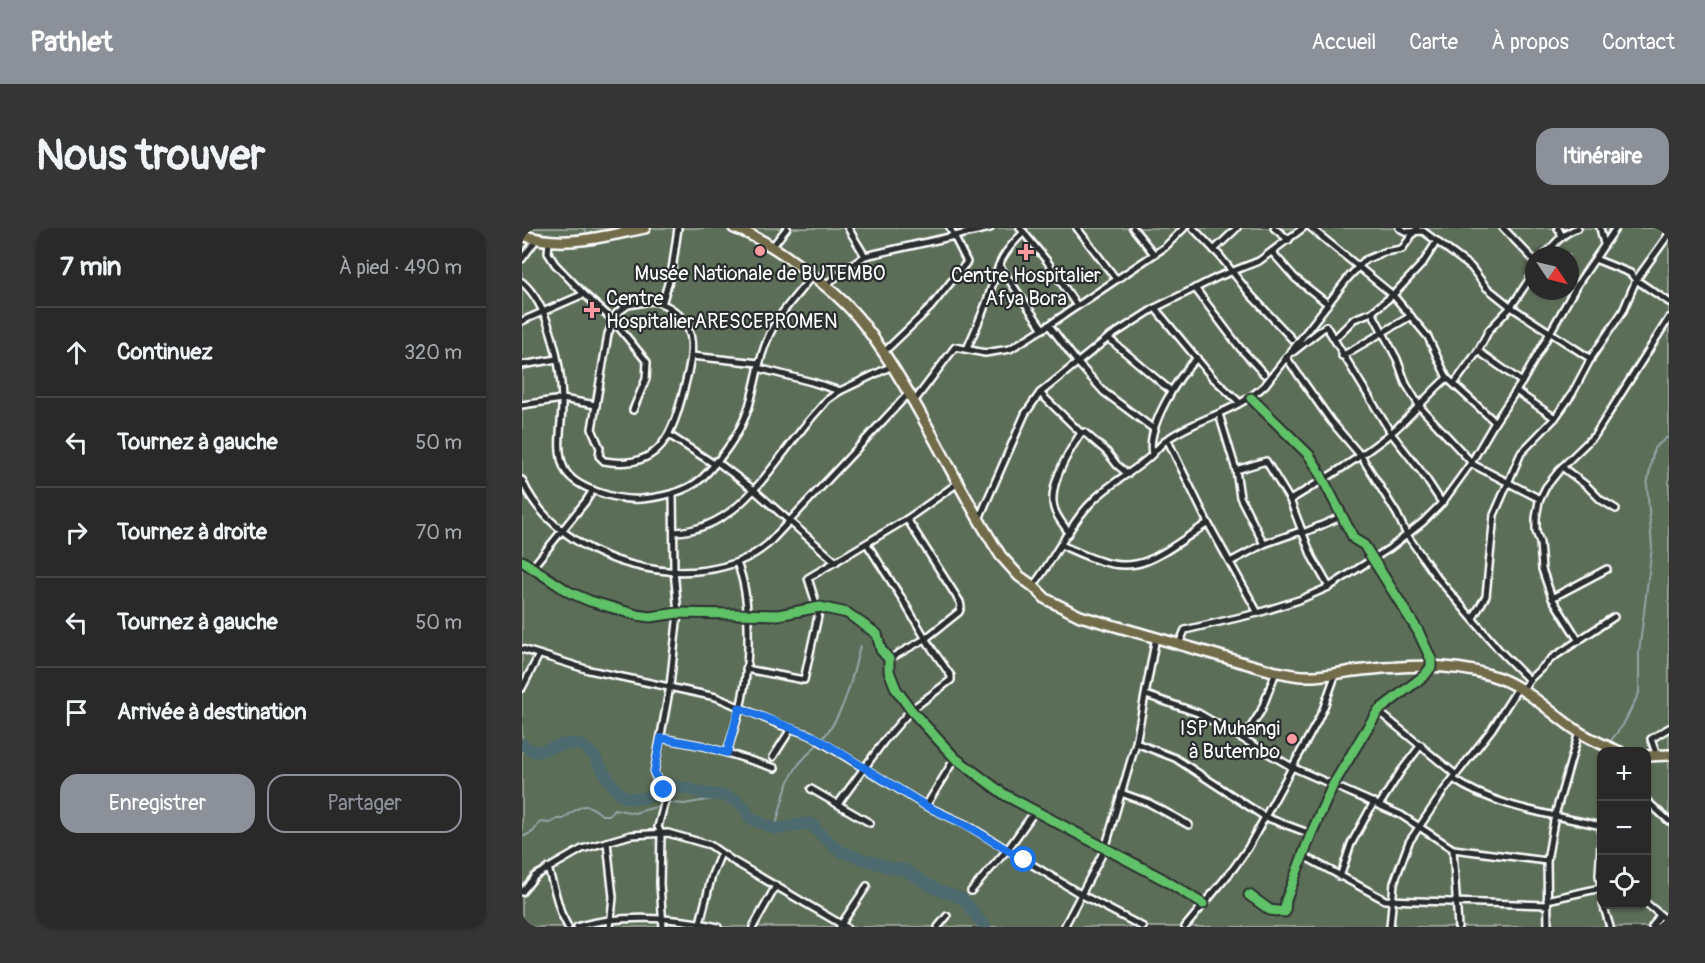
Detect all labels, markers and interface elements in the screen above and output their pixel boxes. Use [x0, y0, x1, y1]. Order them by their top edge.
text: Pathlet [30, 25, 113, 60]
text: Accueil [1312, 29, 1376, 56]
text: Carte [1409, 29, 1458, 56]
text: À propos [1491, 29, 1569, 56]
text: Contact [1602, 29, 1675, 56]
button: Itinéraire [1536, 128, 1669, 185]
text: Nous trouver [36, 130, 265, 182]
marker: Centre Hospitalier Afya Bora [1017, 243, 1035, 261]
marker: Musée Nationale de BUTEMBO [753, 244, 767, 258]
north arrow [1525, 246, 1579, 300]
text: 7 min [60, 251, 122, 283]
text: À pied · 490 m [339, 255, 462, 280]
place label: Musée Nationale de BUTEMBO [635, 261, 885, 286]
place label: Centre Hospitalier Afya Bora [951, 263, 1101, 311]
place label: Centre HospitalierARESCEPROMEN [606, 286, 837, 334]
marker: Centre HospitalierARESCEPROMEN [583, 301, 601, 319]
icon: ahead [60, 336, 93, 369]
text: Continuez [117, 338, 213, 366]
text: 320 m [404, 340, 462, 365]
icon: left [60, 426, 93, 459]
text: Tournez à gauche [117, 428, 278, 456]
text: 50 m [415, 430, 462, 455]
icon: right [60, 516, 93, 549]
text: Tournez à droite [117, 518, 267, 546]
text: 70 m [416, 520, 462, 545]
icon: left [60, 606, 93, 639]
text: Tournez à gauche [117, 608, 278, 636]
text: 50 m [415, 610, 462, 635]
icon: arrive [60, 696, 93, 729]
text: Arrivée à destination [117, 698, 307, 726]
place label: ISP Muhangi à Butembo [1180, 716, 1280, 764]
marker: ISP Muhangi à Butembo [1285, 732, 1299, 746]
map controls [1597, 747, 1651, 909]
button: + [1597, 747, 1651, 801]
button: Enregistrer [60, 774, 255, 833]
button: Partager [267, 774, 462, 833]
route end [650, 776, 676, 802]
button: − [1597, 801, 1651, 855]
route start [1010, 846, 1036, 872]
button: locate [1597, 855, 1651, 909]

